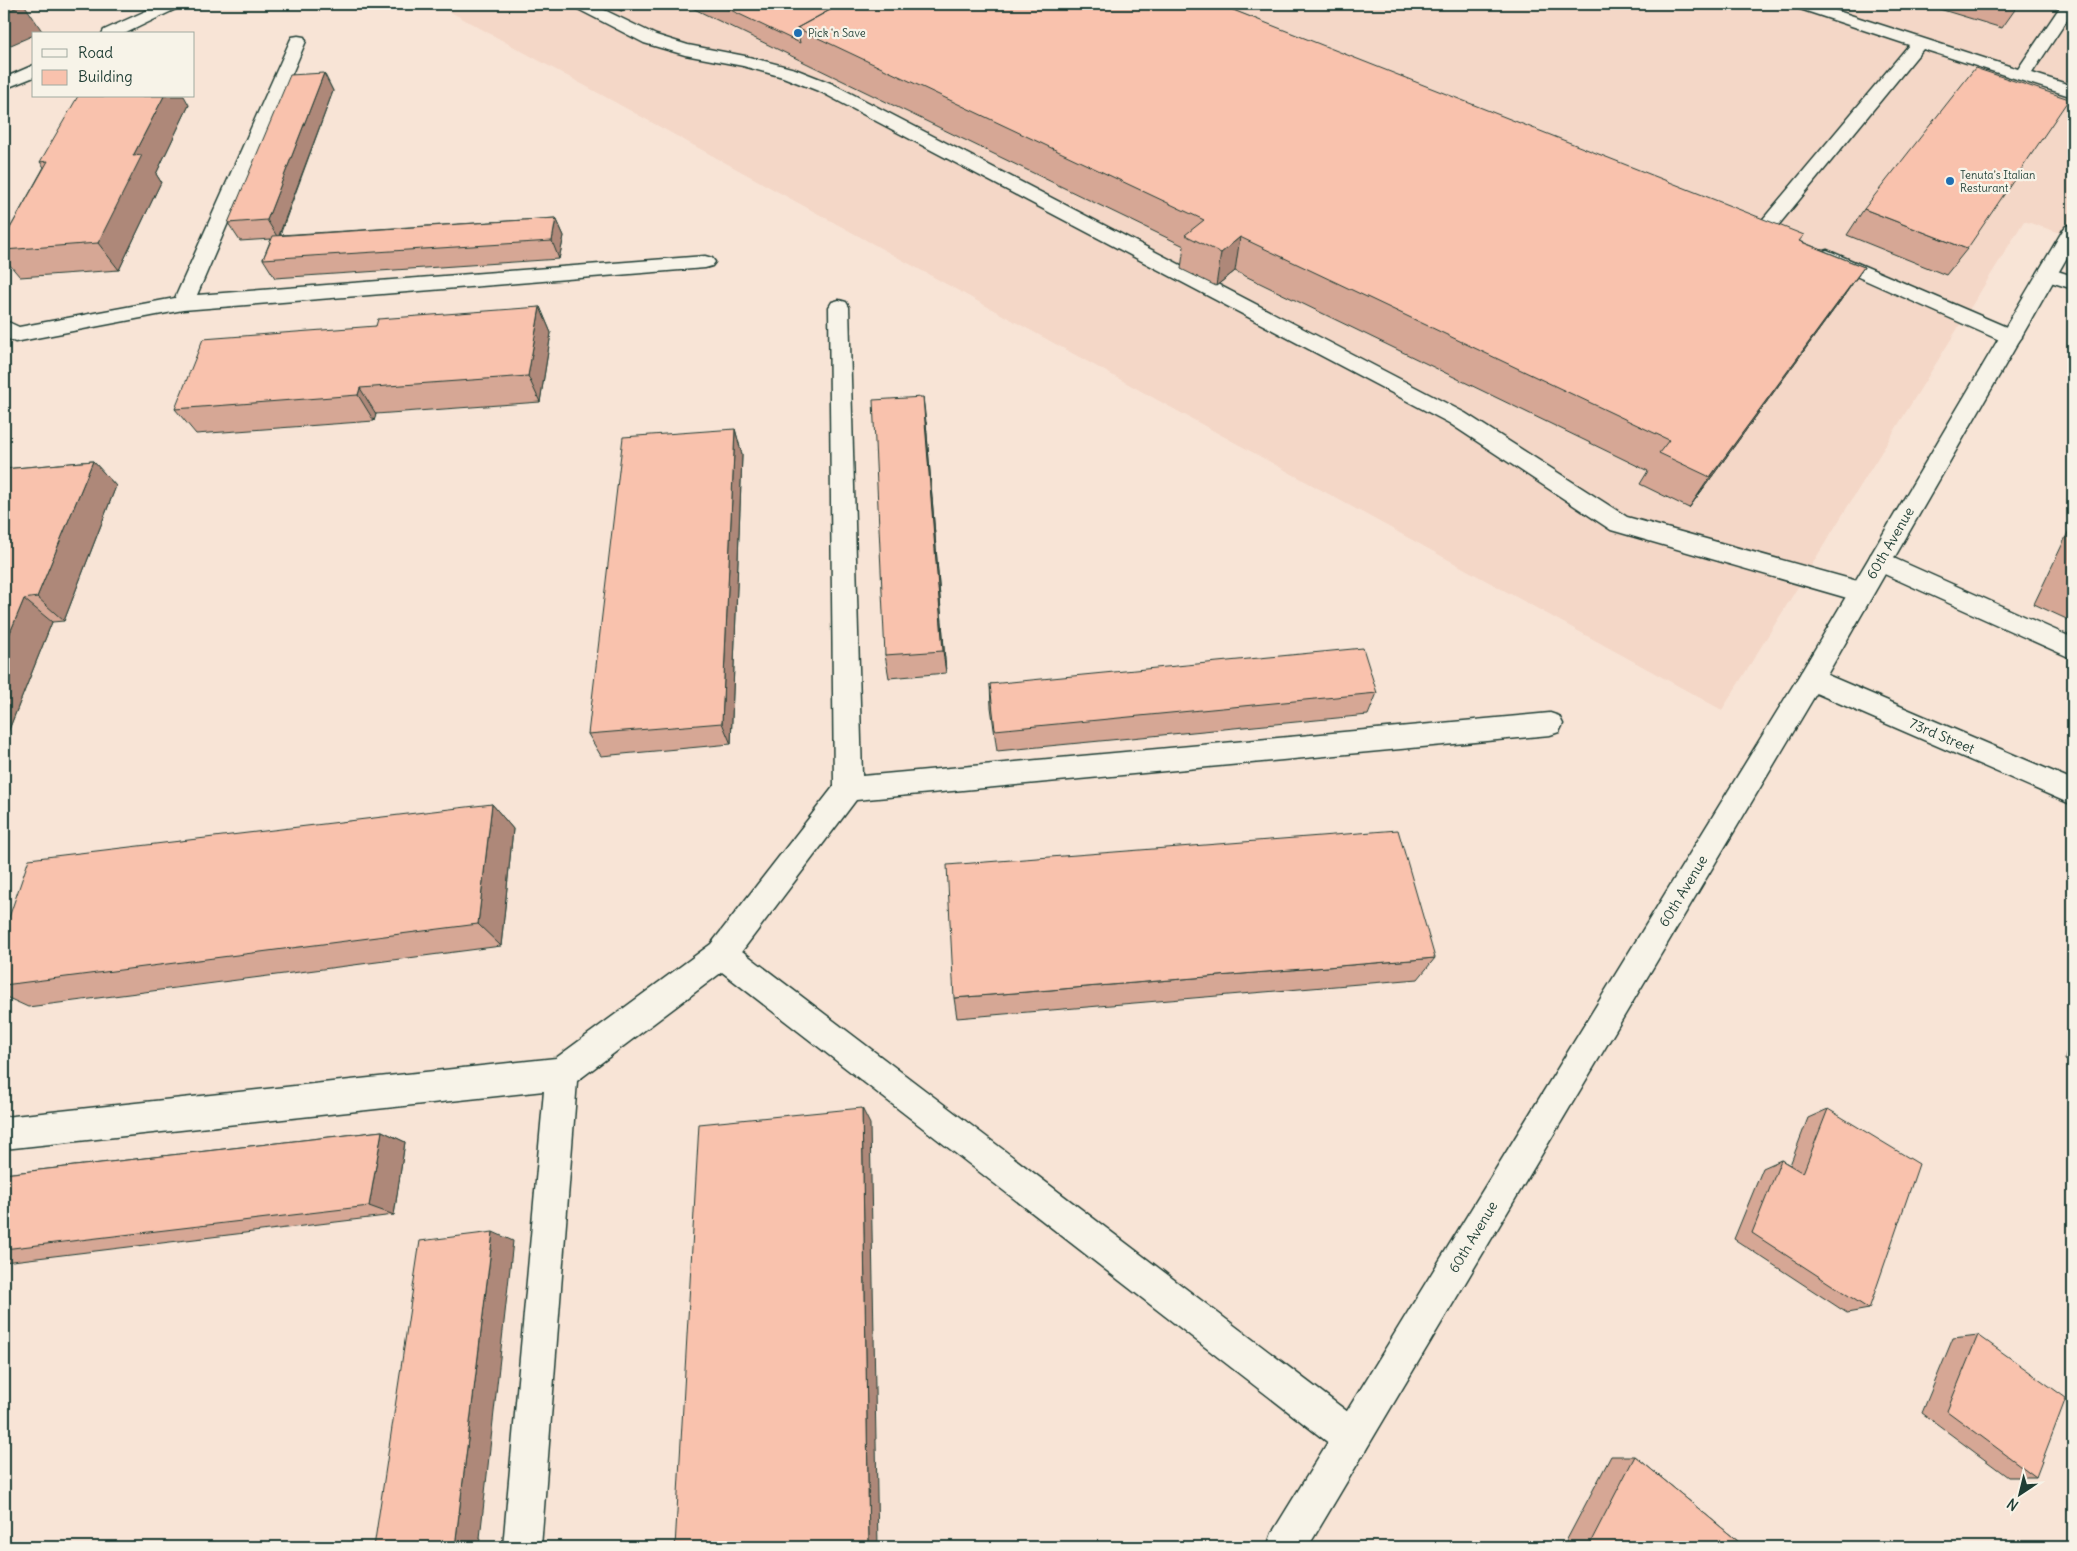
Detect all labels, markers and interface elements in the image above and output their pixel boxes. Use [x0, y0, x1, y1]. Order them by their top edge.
place label: Pick 'n Save [808, 26, 866, 40]
marker: Pick 'n Save [792, 27, 804, 39]
legend [32, 32, 195, 98]
text: Road [78, 43, 113, 62]
text: Building [78, 67, 133, 86]
place label: Tenuta's Italian Resturant [1960, 168, 2035, 195]
marker: Tenuta's Italian Resturant [1944, 175, 1956, 187]
street label: 60th Avenue [1862, 504, 1918, 582]
street label: 73rd Street [1907, 714, 1978, 758]
street label: 60th Avenue [1655, 852, 1711, 930]
street label: 60th Avenue [1445, 1198, 1501, 1276]
north arrow [1994, 1468, 2044, 1518]
text: N [2003, 1494, 2022, 1515]

